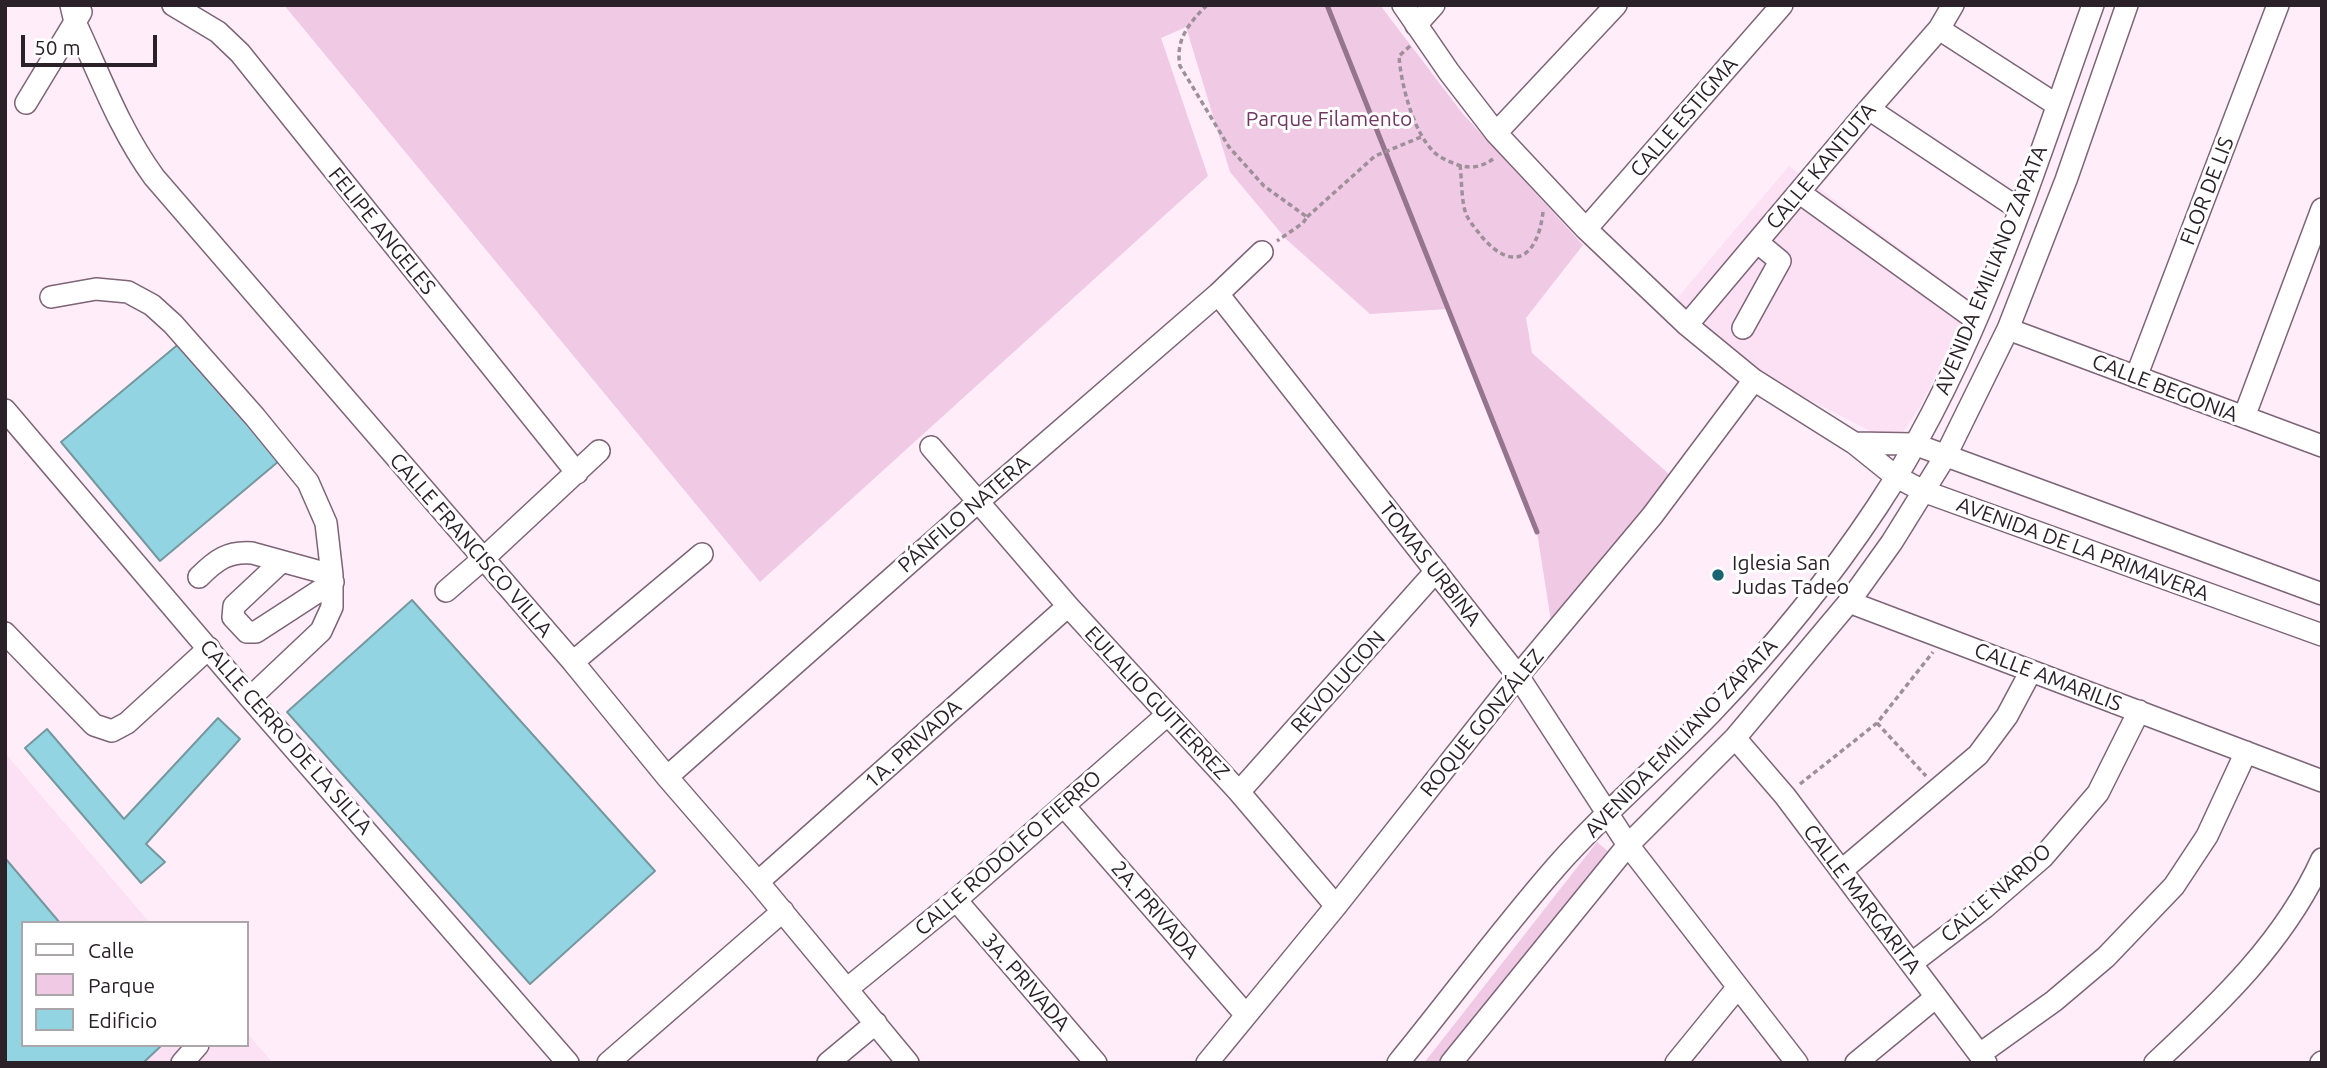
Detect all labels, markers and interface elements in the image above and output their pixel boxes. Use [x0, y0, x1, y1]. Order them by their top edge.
scale bar [24, 21, 161, 65]
text: 50 m [34, 35, 81, 59]
street label: CALLE ESTIGMA [1625, 52, 1743, 182]
street label: CALLE KANTUTA [1761, 98, 1881, 234]
park label: Parque Filamento [1246, 106, 1412, 132]
street label: FLOR DE LIS [2175, 133, 2239, 249]
street label: AVENIDA EMILIANO ZAPATA [1929, 142, 2053, 398]
street label: FELIPE ANGELES [323, 163, 441, 299]
street label: CALLE BEGONIA [2089, 349, 2241, 427]
street label: CALLE FRANCISCO VILLA [384, 448, 558, 642]
street label: PÁNFILO NATERA [893, 450, 1035, 578]
street label: AVENIDA DE LA PRIMAVERA [1953, 492, 2213, 606]
street label: TOMAS URBINA [1374, 497, 1486, 631]
place label: Iglesia San Judas Tadeo [1732, 550, 1849, 600]
marker: Iglesia San Judas Tadeo [1710, 567, 1726, 583]
street label: EULALIO GUITIERREZ [1079, 621, 1235, 785]
street label: REVOLUCION [1286, 626, 1390, 738]
street label: AVENIDA EMILIANO ZAPATA [1579, 633, 1783, 843]
street label: CALLE CERRO DE LA SILLA [194, 634, 378, 840]
street label: CALLE AMARILIS [1971, 637, 2125, 717]
street label: ROQUE GONZÁLEZ [1415, 644, 1549, 802]
street label: 1A. PRIVADA [860, 694, 966, 794]
street label: CALLE RODOLFO FIERRO [910, 765, 1106, 941]
street label: CALLE MARGARITA [1798, 820, 1926, 978]
street label: CALLE NARDO [1936, 838, 2056, 948]
street label: 2A. PRIVADA [1106, 856, 1204, 964]
legend [21, 921, 248, 1047]
street label: 3A. PRIVADA [977, 928, 1075, 1036]
text: Calle [88, 938, 134, 962]
text: Parque [88, 973, 155, 997]
text: Edificio [88, 1008, 157, 1032]

